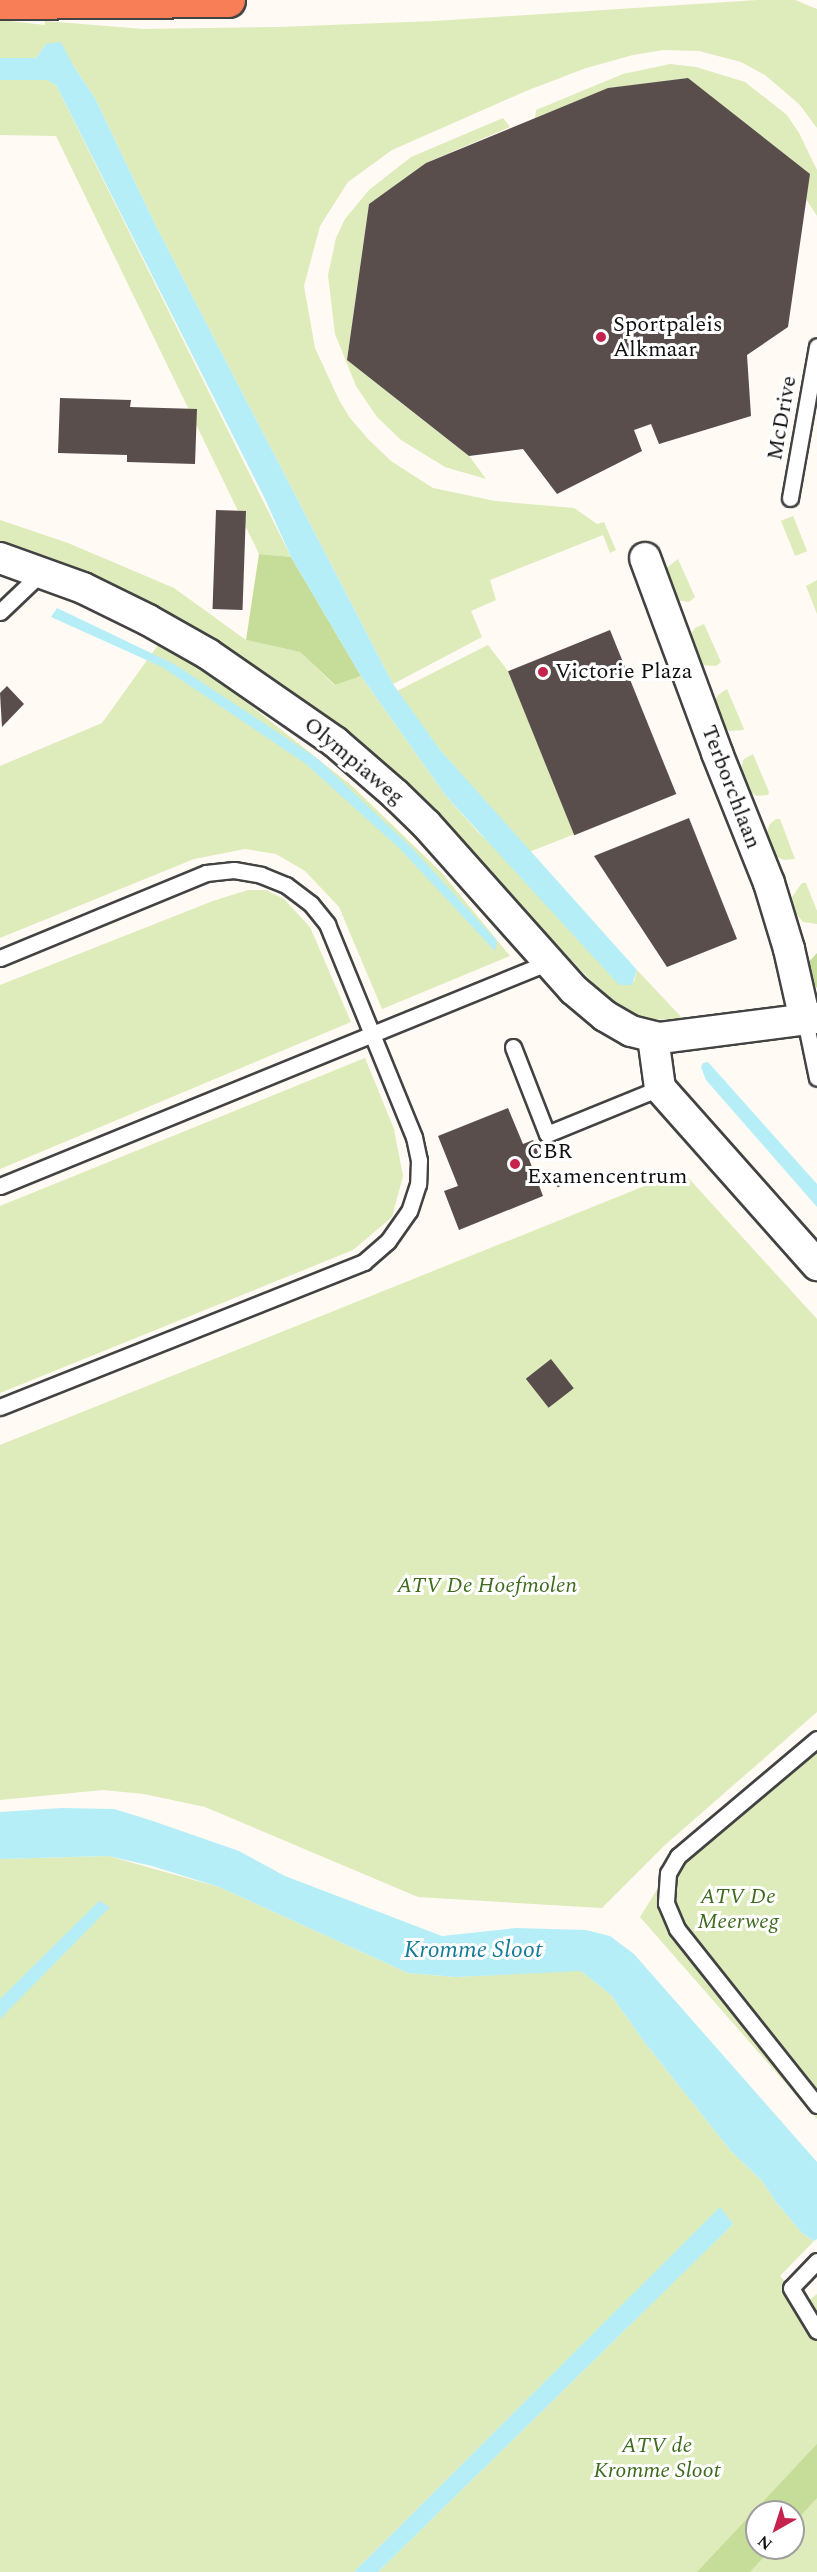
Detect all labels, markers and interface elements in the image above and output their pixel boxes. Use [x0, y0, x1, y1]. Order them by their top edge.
place label: Sportpaleis Alkmaar [613, 311, 723, 362]
marker: Sportpaleis Alkmaar [594, 330, 608, 344]
street label: McDrive [762, 374, 802, 462]
place label: Victorie Plaza [555, 659, 693, 685]
marker: Victorie Plaza [536, 665, 550, 679]
street label: Olympiaweg [298, 711, 410, 811]
street label: Terborchlaan [695, 721, 767, 853]
place label: CBR Examencentrum [527, 1138, 687, 1190]
marker: CBR Examencentrum [508, 1157, 522, 1171]
park label: ATV De Hoefmolen [397, 1573, 577, 1599]
park label: ATV De Meerweg [697, 1883, 779, 1934]
water label: Kromme Sloot [404, 1937, 542, 1965]
park label: ATV de Kromme Sloot [594, 2432, 720, 2484]
north arrow [745, 2500, 805, 2560]
text: N [752, 2529, 778, 2556]

